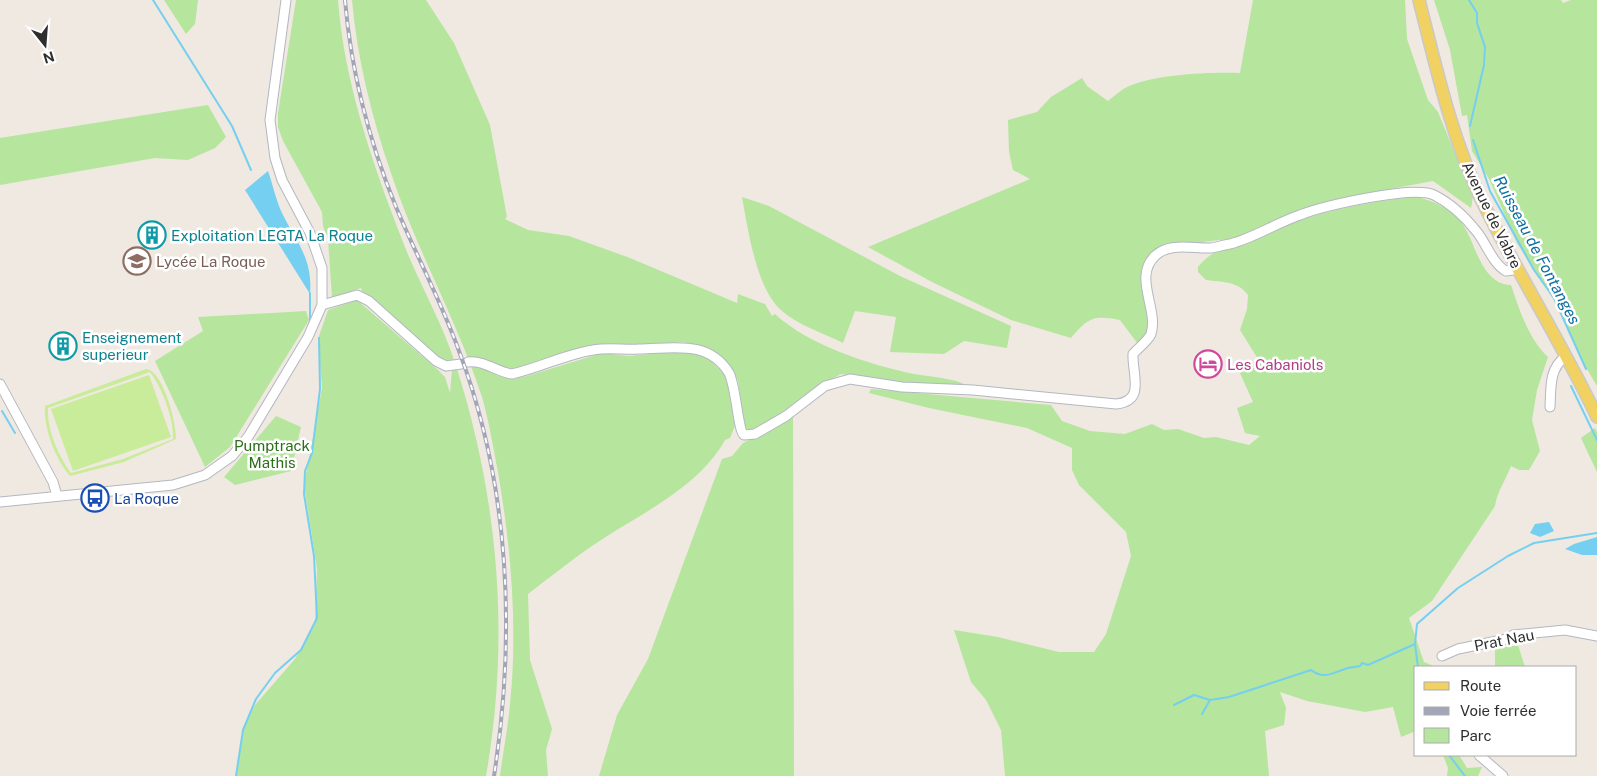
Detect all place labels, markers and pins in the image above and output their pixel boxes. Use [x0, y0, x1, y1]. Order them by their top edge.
building icon: Exploitation LEGTA La Roque [137, 220, 167, 250]
place label: Exploitation LEGTA La Roque [171, 227, 373, 244]
school or university icon: Lycée La Roque [122, 246, 152, 276]
place label: Lycée La Roque [156, 253, 265, 270]
place label: Enseignement superieur [82, 329, 182, 363]
building icon: Enseignement superieur [48, 331, 78, 361]
hotel icon: Les Cabaniols [1193, 349, 1223, 379]
place label: Les Cabaniols [1227, 356, 1323, 373]
bus stop icon: La Roque [80, 483, 110, 513]
place label: La Roque [114, 490, 179, 507]

